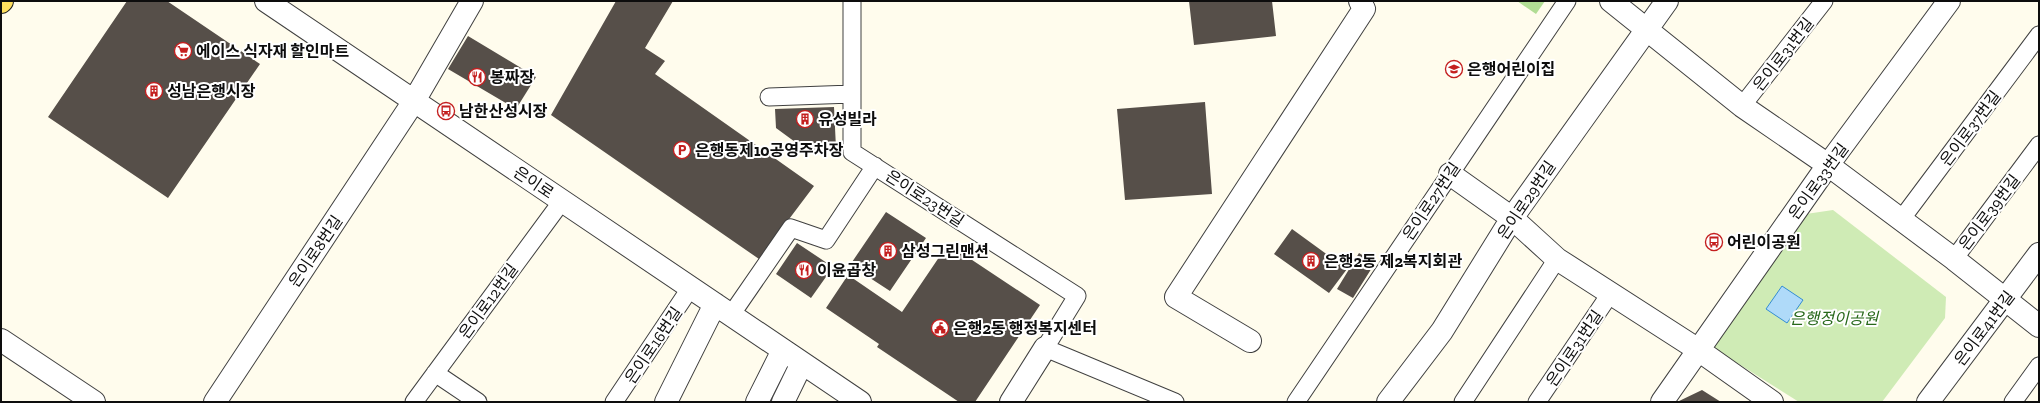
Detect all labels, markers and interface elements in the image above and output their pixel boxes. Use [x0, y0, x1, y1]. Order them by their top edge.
street label: 은이로31번길 [1749, 14, 1818, 95]
supermarket icon: 에이스 식자재 할인마트 [173, 41, 193, 61]
place label: 에이스 식자재 할인마트 [196, 42, 349, 61]
school or university icon: 은행어린이집 [1444, 59, 1464, 79]
place label: 은행어린이집 [1467, 60, 1555, 79]
restaurant icon: 봉짜장 [467, 67, 487, 87]
place label: 봉짜장 [490, 68, 534, 87]
building icon: 성남은행시장 [144, 81, 164, 101]
place label: 성남은행시장 [167, 82, 256, 101]
street label: 은이로37번길 [1936, 87, 2005, 170]
bus stop icon: 남한산성시장 [436, 101, 456, 121]
place label: 남한산성시장 [459, 102, 548, 121]
building icon: 유성빌라 [795, 109, 815, 129]
place label: 유성빌라 [818, 110, 877, 129]
parking icon: 은행동제10공영주차장 [672, 140, 692, 160]
street label: 은이로33번길 [1784, 140, 1852, 223]
place label: 은행동제10공영주차장 [695, 141, 843, 160]
street label: 은이로29번길 [1493, 158, 1560, 243]
street label: 은이로27번길 [1399, 159, 1464, 244]
street label: 은이로 [510, 162, 558, 203]
street label: 은이로23번길 [882, 166, 968, 231]
street label: 은이로39번길 [1955, 171, 2024, 254]
street label: 은이로8번길 [285, 212, 346, 291]
bus stop icon: 어린이공원 [1704, 232, 1724, 252]
place label: 어린이공원 [1727, 233, 1801, 252]
building icon: 삼성그린맨션 [878, 241, 898, 261]
place label: 삼성그린맨션 [901, 242, 989, 261]
building icon: 은행2동 제2복지회관 [1301, 251, 1321, 271]
place label: 은행2동 제2복지회관 [1324, 252, 1462, 271]
street label: 은이로12번길 [455, 260, 522, 342]
restaurant icon: 이윤곱창 [794, 260, 814, 280]
place label: 이윤곱창 [817, 261, 876, 280]
street label: 은이로41번길 [1950, 287, 2019, 369]
street label: 은이로16번길 [621, 303, 686, 387]
street label: 은이로31번길 [1542, 307, 1607, 390]
park label: 은행정이공원 [1790, 309, 1879, 328]
public building icon: 은행2동 행정복지센터 [930, 318, 950, 338]
place label: 은행2동 행정복지센터 [953, 319, 1097, 338]

